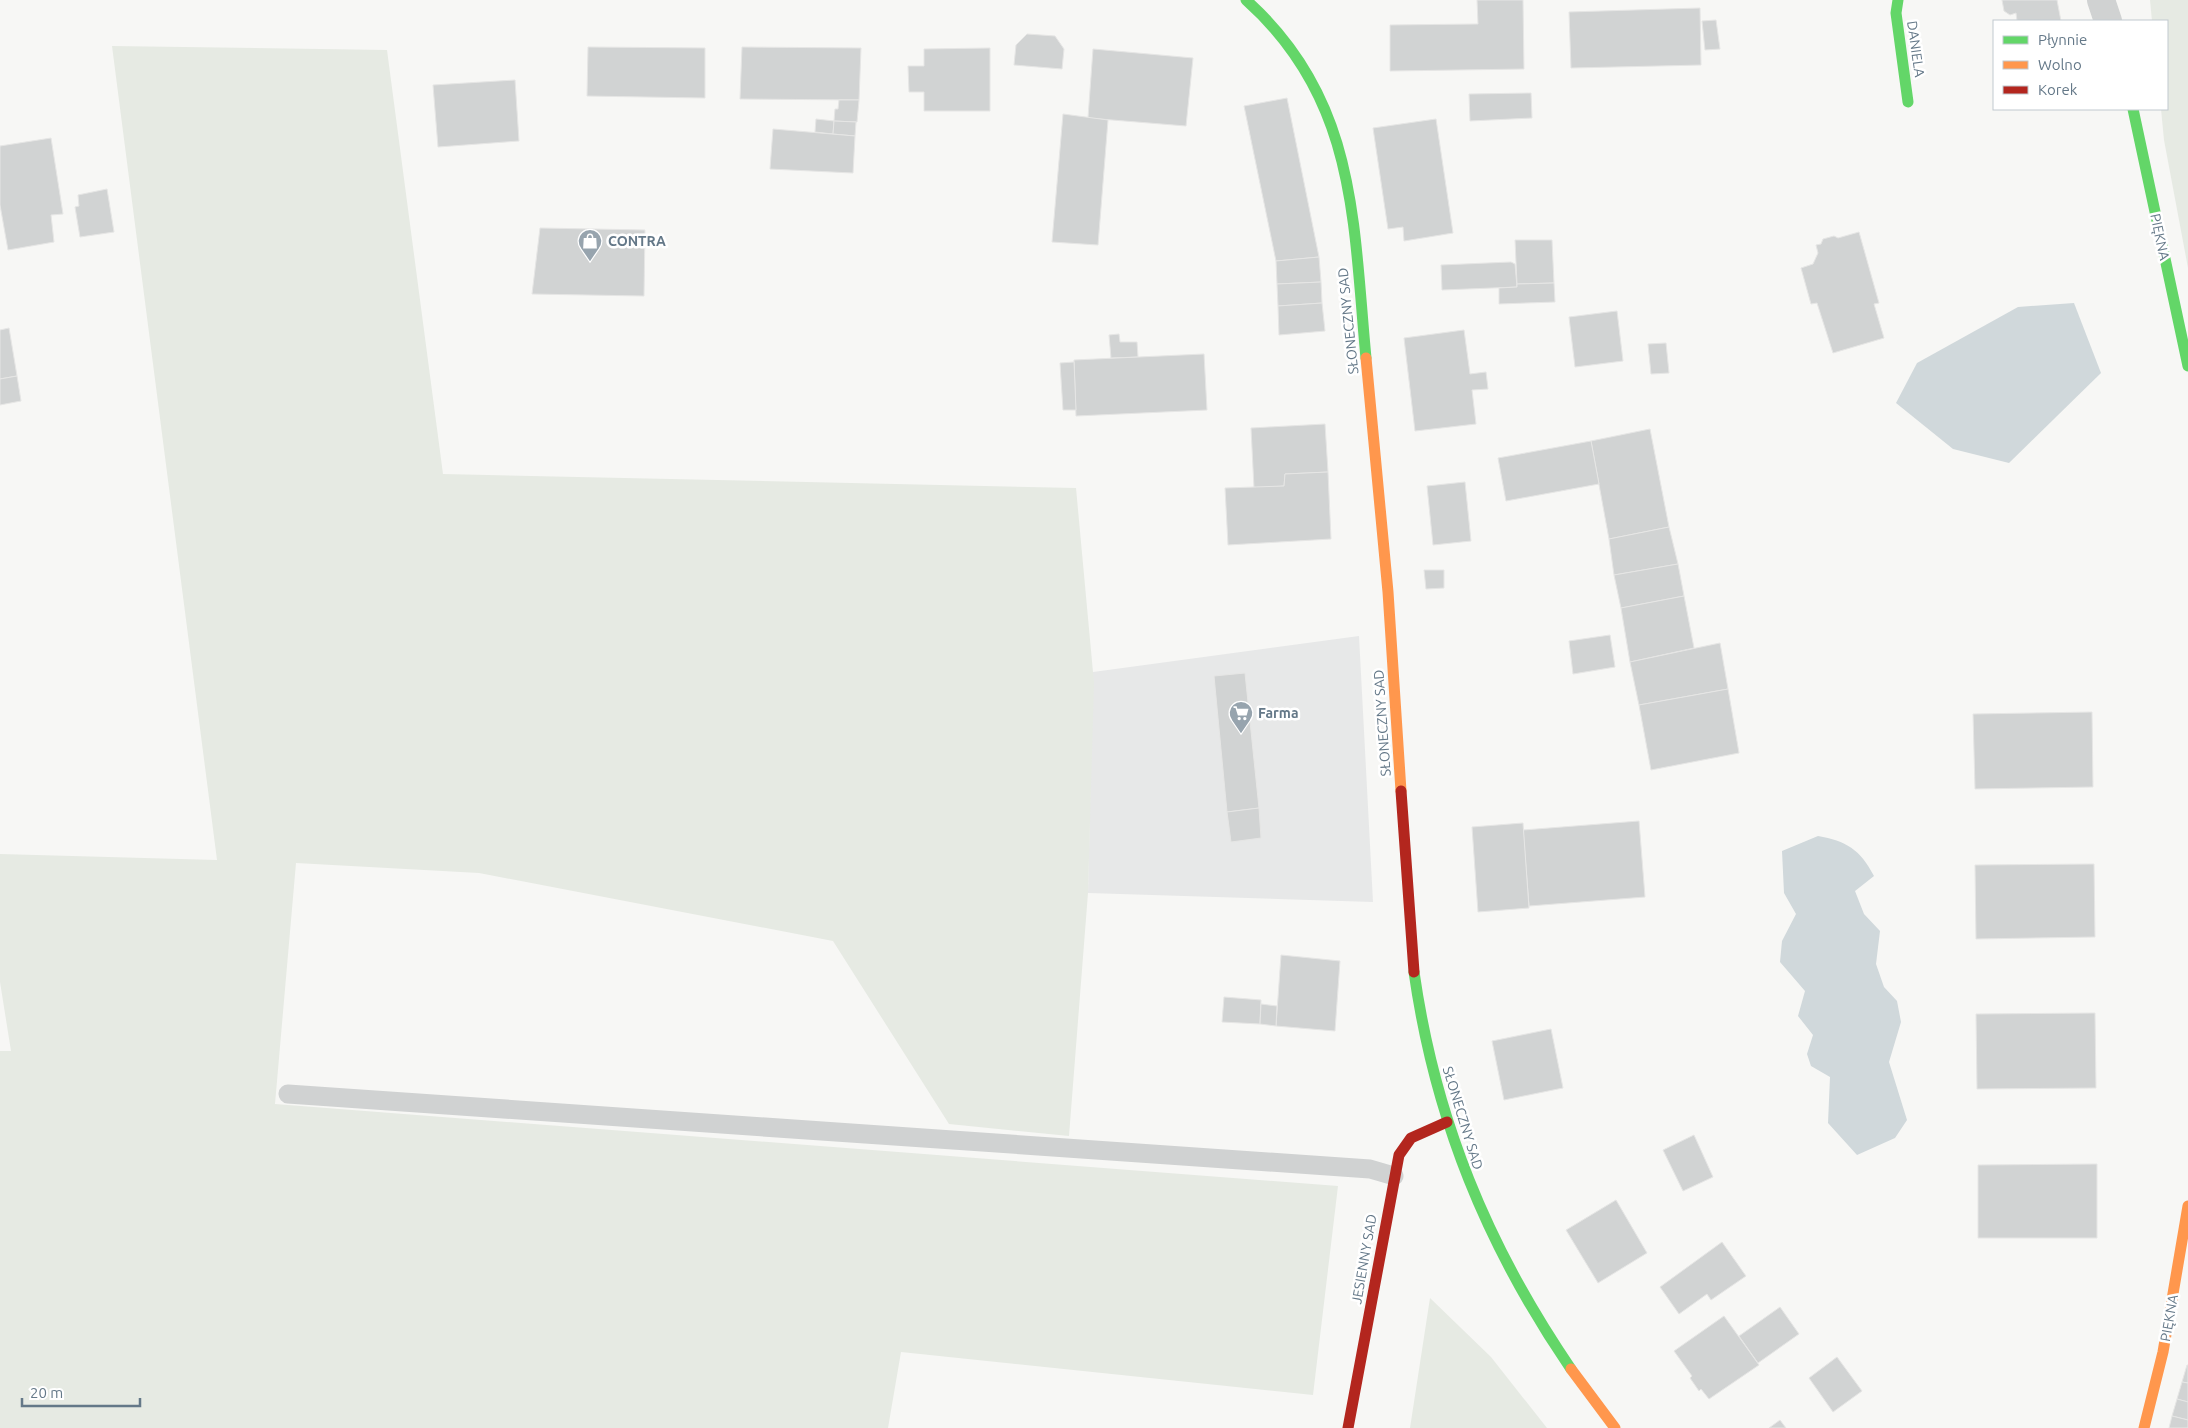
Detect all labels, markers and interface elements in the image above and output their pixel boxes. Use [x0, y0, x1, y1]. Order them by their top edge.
street label: DANIELA [1904, 20, 1928, 78]
legend [1993, 20, 2168, 110]
text: Płynnie [2038, 31, 2087, 48]
text: Wolno [2038, 56, 2082, 73]
text: Korek [2038, 81, 2078, 98]
street label: PIĘKNA [2147, 212, 2173, 262]
shop icon: CONTRA [577, 228, 603, 262]
place label: CONTRA [608, 233, 666, 249]
street label: SŁONECZNY SAD [1334, 267, 1362, 375]
street label: SŁONECZNY SAD [1370, 669, 1394, 777]
supermarket icon: Farma [1228, 700, 1254, 734]
place label: Farma [1258, 705, 1299, 721]
street label: SŁONECZNY SAD [1440, 1064, 1486, 1172]
street label: JESIENNY SAD [1348, 1213, 1380, 1305]
street label: PIĘKNA [2157, 1293, 2181, 1343]
scale bar [22, 1376, 140, 1408]
text: 20 m [30, 1384, 63, 1401]

